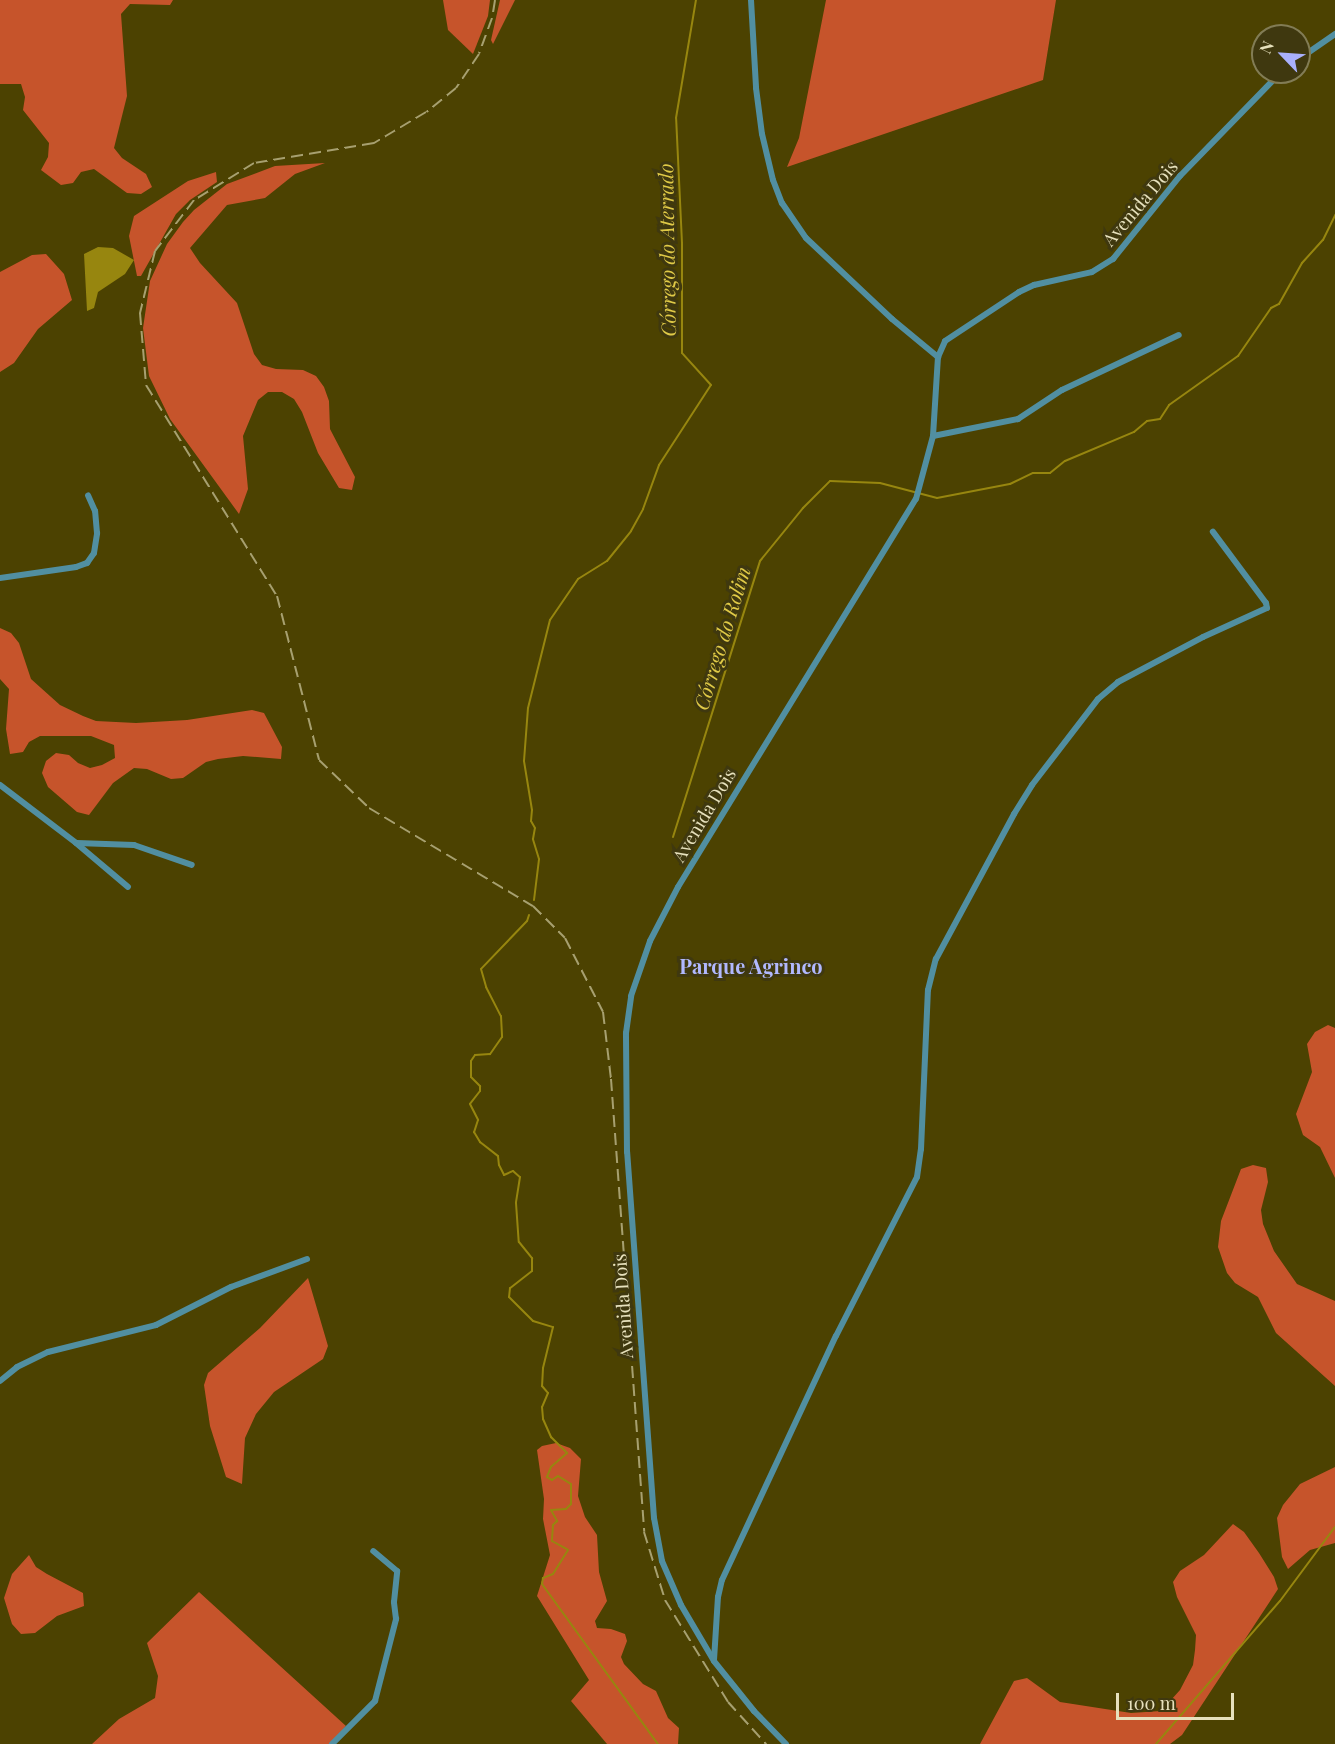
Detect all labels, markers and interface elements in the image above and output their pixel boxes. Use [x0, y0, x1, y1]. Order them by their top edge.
north arrow [1251, 24, 1311, 84]
text: N [1254, 37, 1278, 57]
street label: Avenida Dois [1098, 156, 1182, 250]
water label: Córrego do Aterrado [652, 163, 680, 337]
water label: Córrego do Rolim [688, 563, 754, 713]
street label: Avenida Dois [668, 764, 740, 866]
district label: Parque Agrinco [679, 953, 823, 977]
street label: Avenida Dois [609, 1253, 637, 1359]
scale bar [1119, 1681, 1238, 1719]
text: 100 m [1127, 1691, 1176, 1715]

